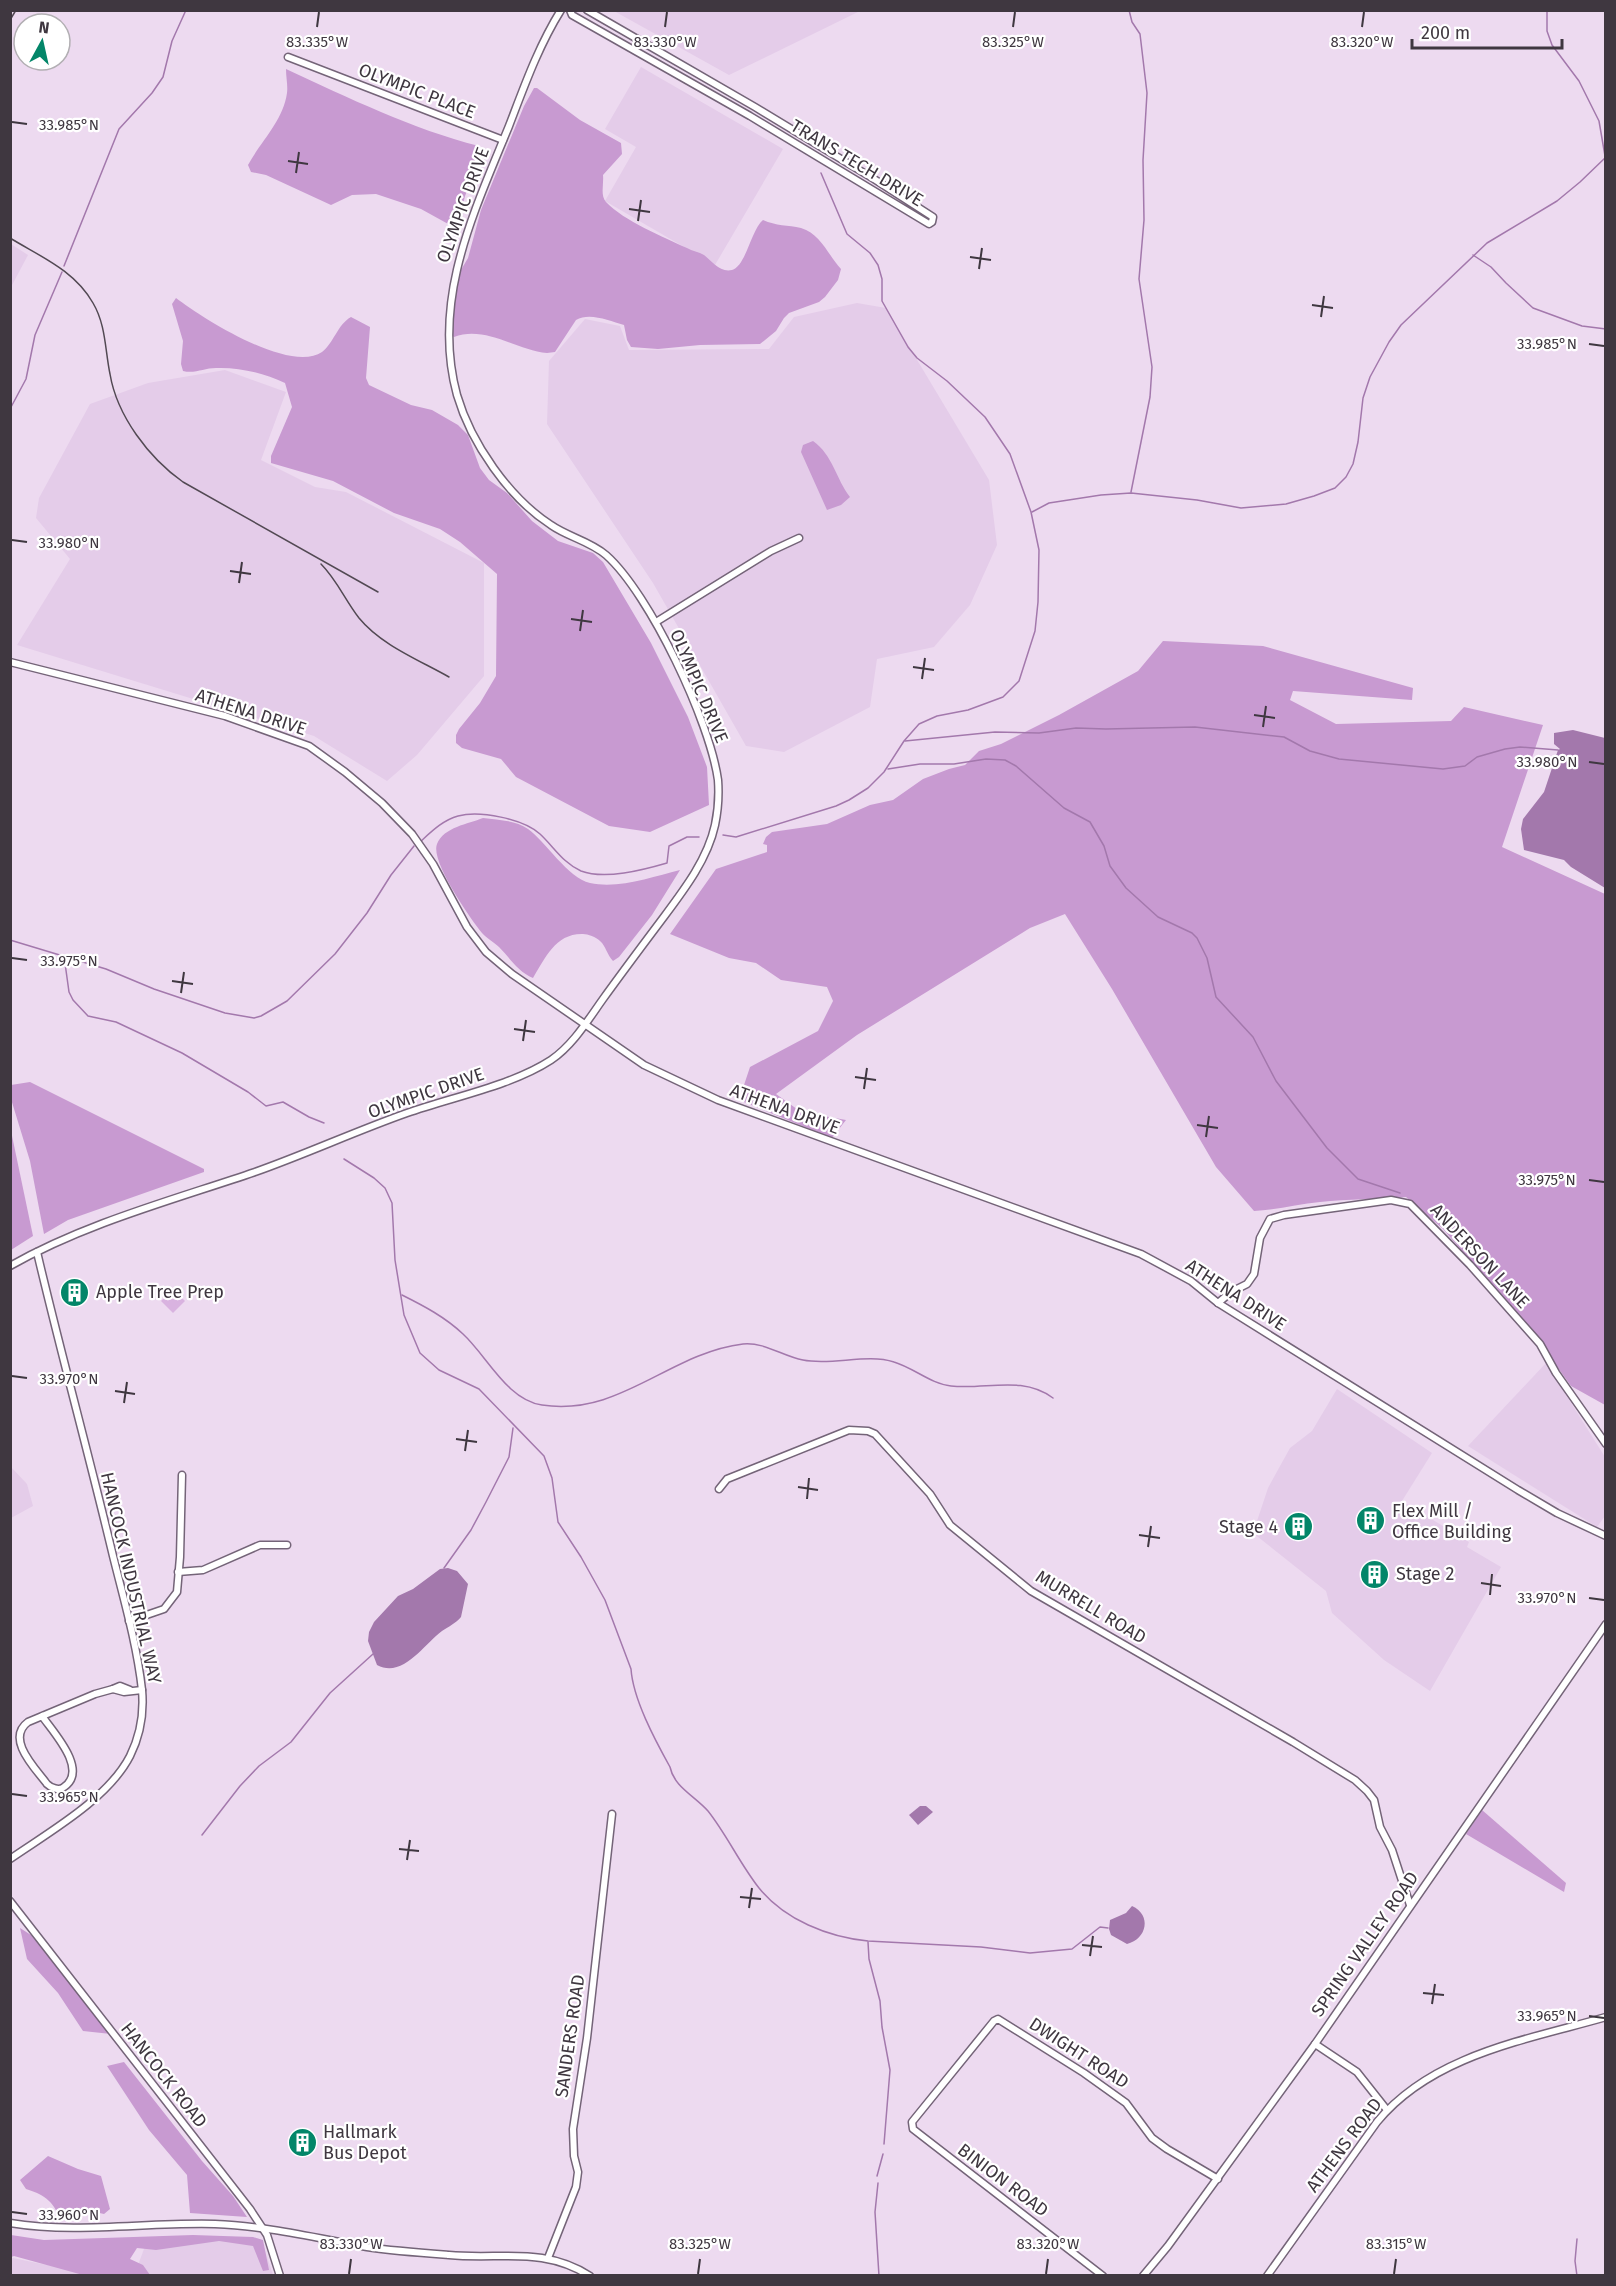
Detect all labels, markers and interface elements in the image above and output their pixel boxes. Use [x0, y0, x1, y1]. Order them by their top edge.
north arrow [12, 12, 72, 72]
scale bar [1412, 12, 1562, 50]
text: N [37, 17, 51, 38]
text: 200 m [1421, 22, 1470, 44]
text: 83.335°W [286, 33, 349, 51]
text: 83.330°W [633, 33, 697, 51]
text: 83.325°W [982, 33, 1045, 51]
text: 83.320°W [1331, 33, 1394, 51]
street label: OLYMPIC PLACE [355, 59, 479, 123]
street label: TRANS TECH DRIVE [787, 115, 927, 211]
text: 33.985°N [39, 116, 99, 134]
street label: OLYMPIC DRIVE [432, 144, 494, 266]
text: 33.985°N [1517, 335, 1577, 353]
text: 33.980°N [39, 534, 99, 552]
street label: OLYMPIC DRIVE [665, 626, 733, 746]
street label: ATHENA DRIVE [193, 684, 309, 740]
text: 33.980°N [1517, 753, 1577, 771]
text: 33.975°N [40, 952, 98, 970]
street label: OLYMPIC DRIVE [365, 1063, 487, 1123]
street label: ATHENA DRIVE [727, 1079, 843, 1139]
text: 33.975°N [1518, 1171, 1576, 1189]
street label: ANDERSON LANE [1426, 1199, 1534, 1313]
street label: ATHENA DRIVE [1182, 1254, 1290, 1336]
building icon: Apple Tree Prep [59, 1276, 91, 1308]
place label: Apple Tree Prep [96, 1281, 224, 1303]
text: 33.970°N [40, 1370, 98, 1388]
street label: HANCOCK INDUSTRIAL WAY [96, 1470, 166, 1686]
place label: Flex Mill / Office Building [1392, 1500, 1512, 1543]
building icon: Flex Mill / Office Building [1355, 1505, 1387, 1537]
building icon: Stage 4 [1283, 1511, 1315, 1543]
place label: Stage 4 [1219, 1516, 1278, 1538]
building icon: Stage 2 [1359, 1558, 1391, 1590]
place label: Stage 2 [1396, 1563, 1454, 1585]
street label: MURRELL ROAD [1032, 1565, 1150, 1649]
text: 33.970°N [1518, 1589, 1576, 1607]
text: 33.965°N [39, 1788, 99, 1806]
street label: SPRING VALLEY ROAD [1307, 1867, 1423, 2021]
street label: SANDERS ROAD [550, 1973, 590, 2099]
text: 33.965°N [1517, 2007, 1577, 2025]
street label: DWIGHT ROAD [1025, 2013, 1133, 2093]
street label: HANCOCK ROAD [116, 2018, 212, 2132]
street label: ATHENS ROAD [1301, 2094, 1387, 2196]
place label: Hallmark Bus Depot [323, 2121, 407, 2164]
building icon: Hallmark Bus Depot [286, 2126, 318, 2158]
street label: BINION ROAD [953, 2139, 1053, 2221]
text: 33.960°N [39, 2206, 99, 2224]
text: 83.330°W [319, 2235, 383, 2253]
text: 83.325°W [669, 2235, 732, 2253]
text: 83.320°W [1017, 2235, 1080, 2253]
text: 83.315°W [1366, 2235, 1427, 2253]

